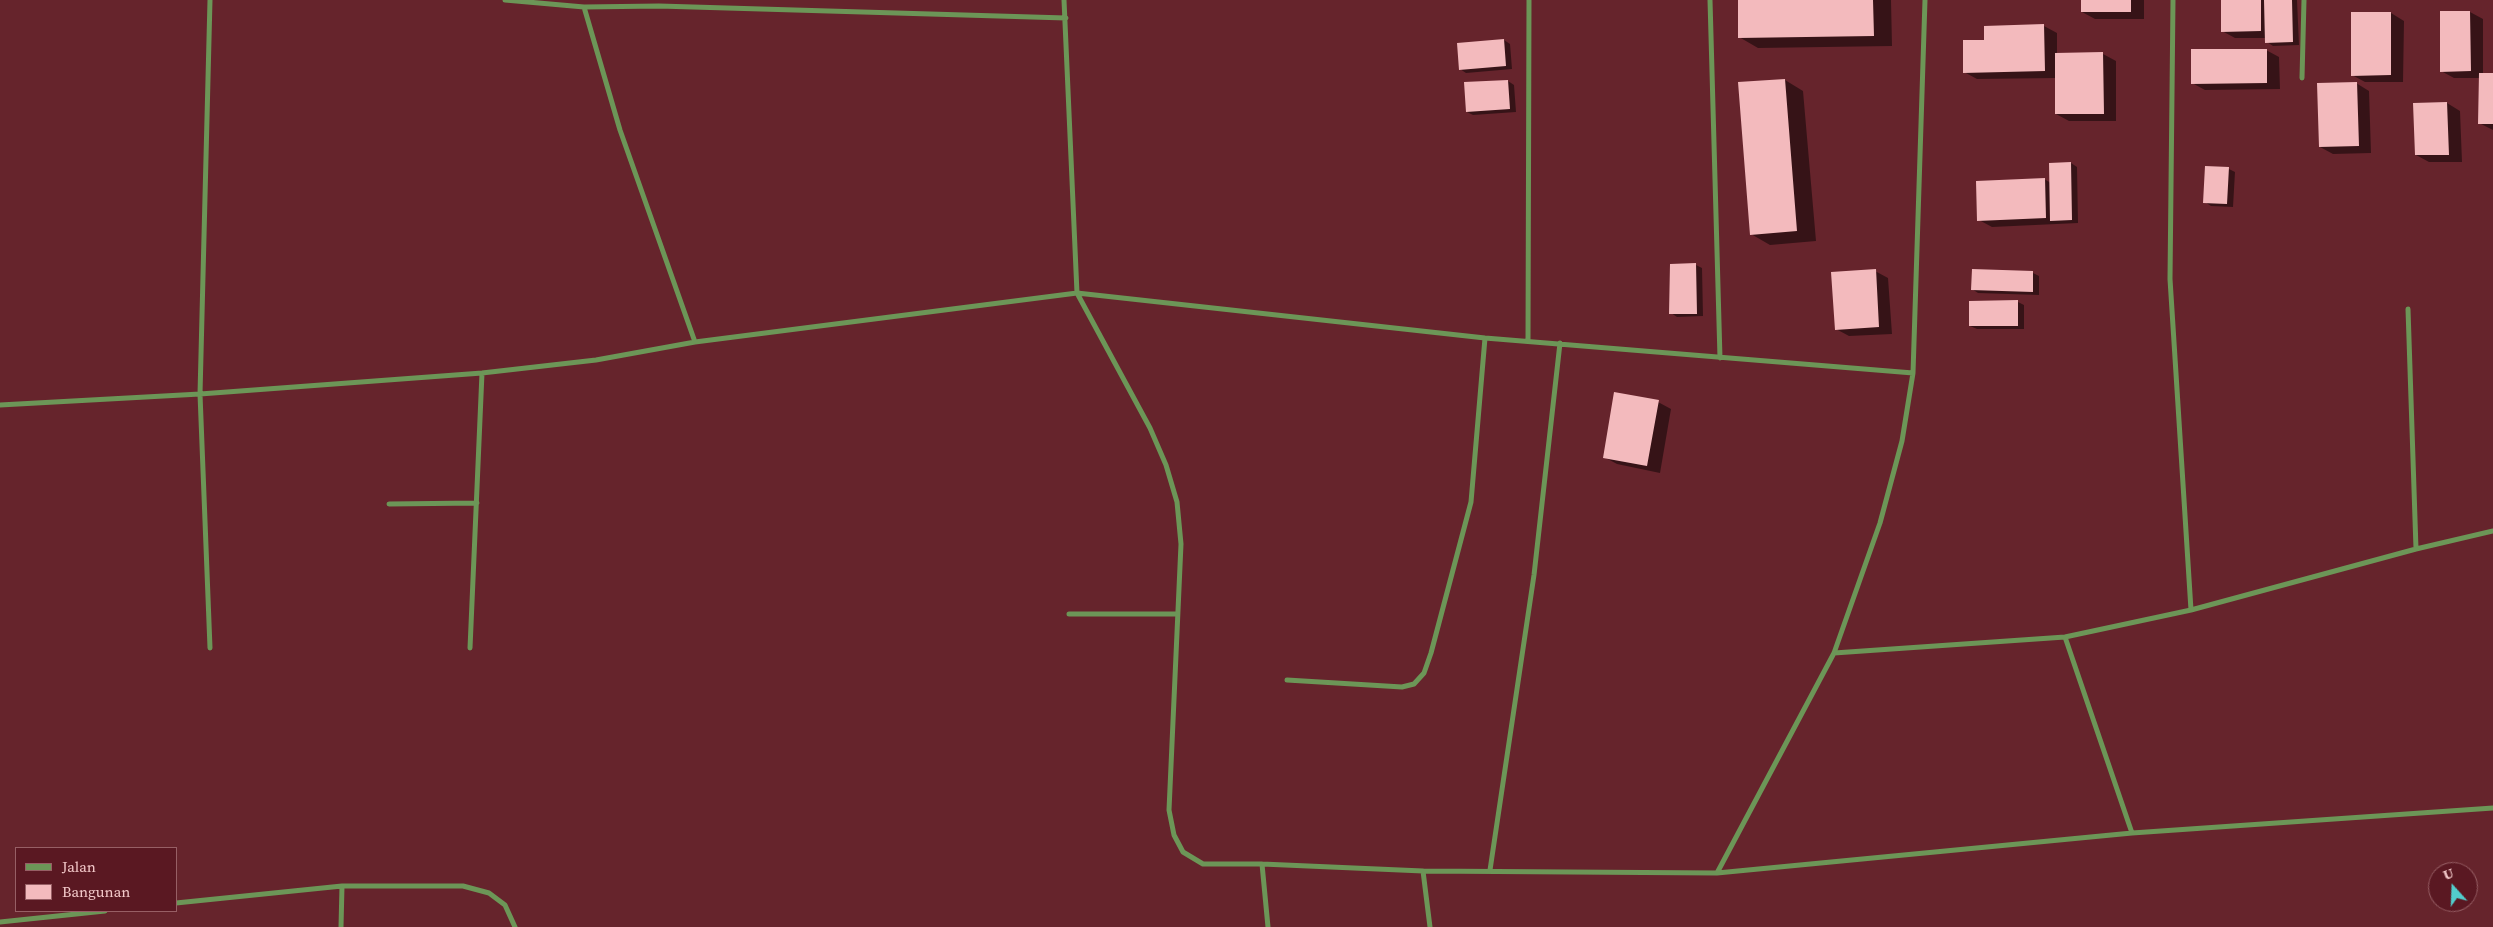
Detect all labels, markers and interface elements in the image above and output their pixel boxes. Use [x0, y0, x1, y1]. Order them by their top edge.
legend [15, 847, 178, 912]
text: Jalan [62, 856, 96, 877]
north arrow [2428, 862, 2478, 912]
text: U [2440, 863, 2456, 885]
text: Bangunan [62, 881, 130, 902]

